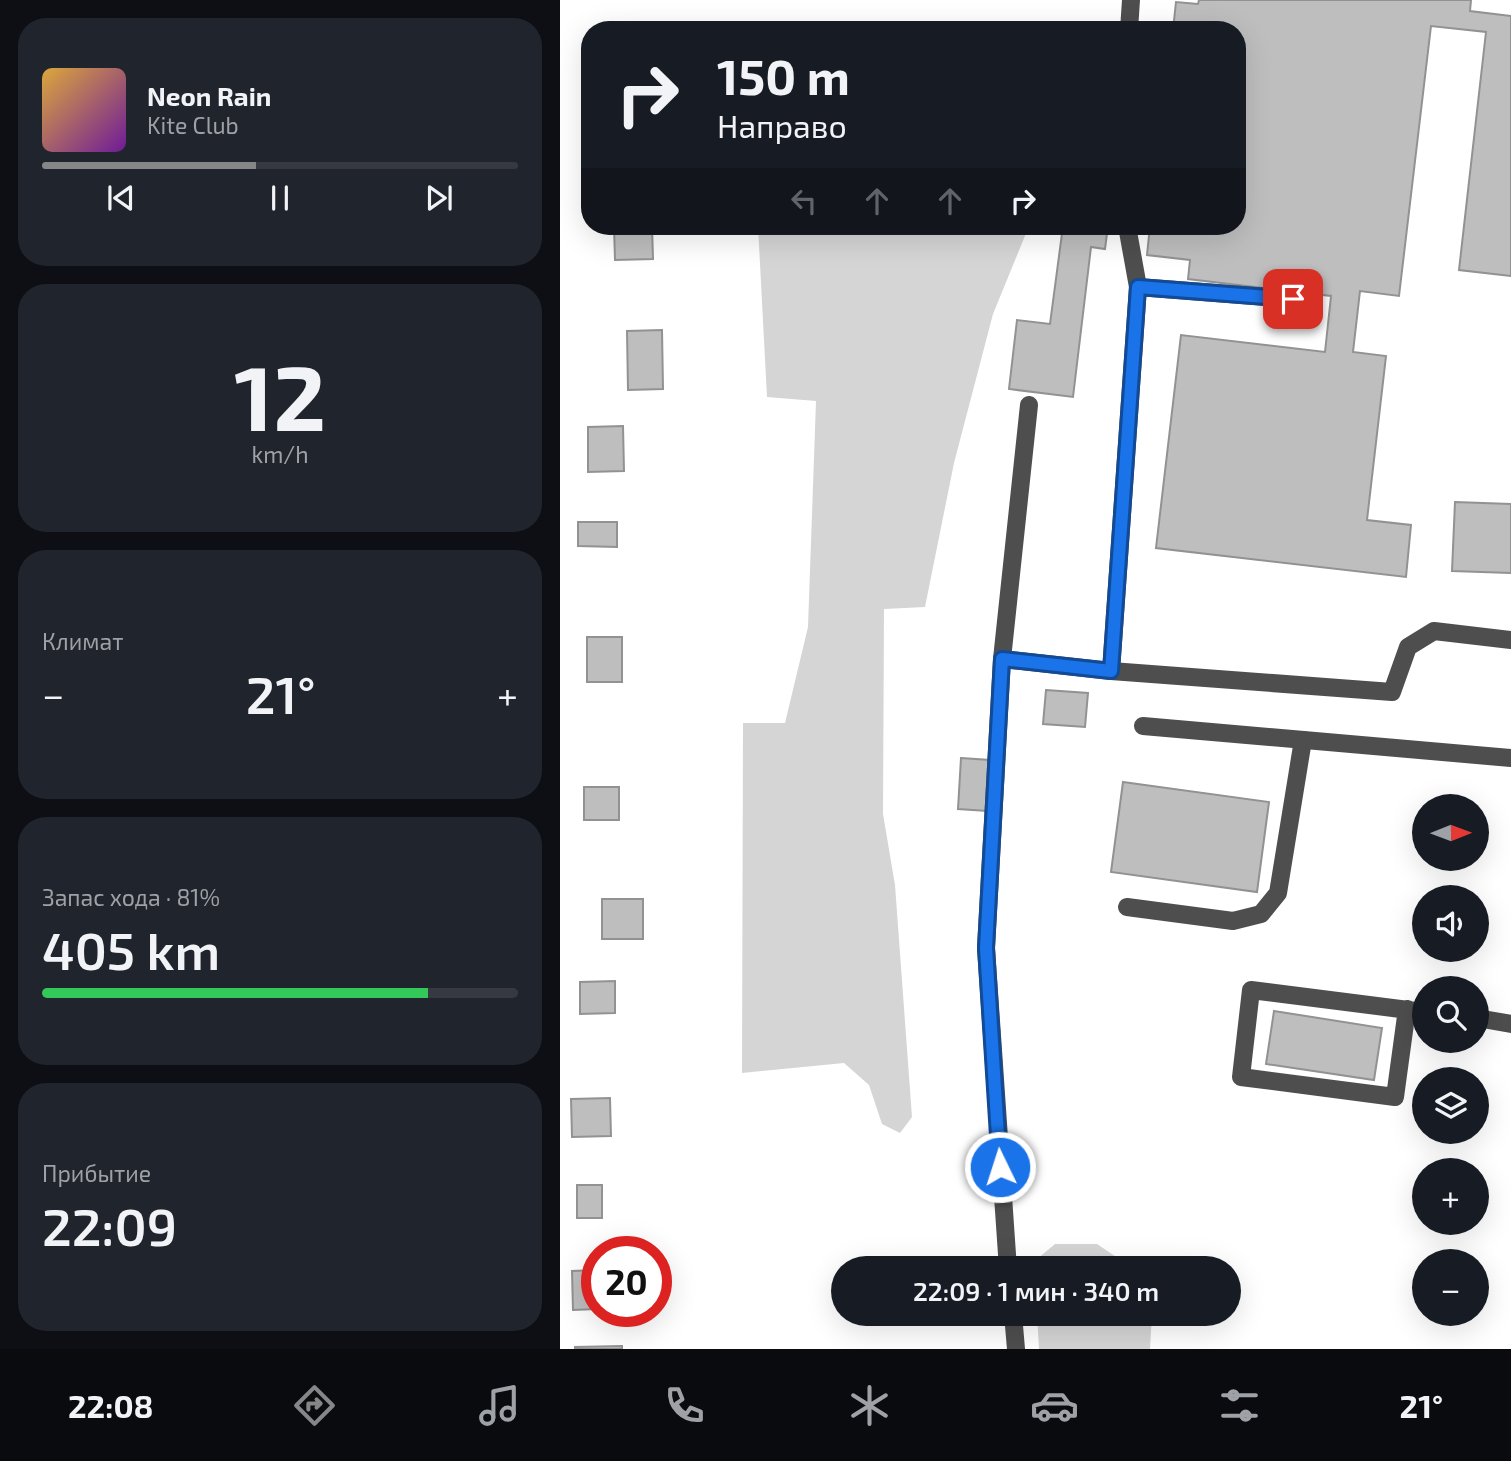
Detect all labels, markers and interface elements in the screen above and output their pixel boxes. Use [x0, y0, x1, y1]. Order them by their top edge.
text: 150 m [717, 46, 850, 105]
icon: right [602, 49, 693, 140]
text: Neon Rain [147, 80, 271, 111]
text: Направо [717, 106, 847, 144]
text: Kite Club [147, 111, 239, 139]
icon: previous [102, 179, 140, 217]
icon: pause [261, 179, 299, 217]
icon: next [420, 179, 458, 217]
icon: left [785, 182, 823, 220]
icon: ahead [858, 182, 896, 220]
icon: ahead [931, 182, 969, 220]
icon: right [1004, 182, 1042, 220]
pin [1263, 269, 1323, 329]
icon: arrive [1274, 280, 1312, 318]
text: 12 [234, 340, 326, 449]
text: km/h [251, 440, 309, 468]
text: Климат [42, 627, 123, 655]
text: 21° [246, 662, 316, 724]
text: − [42, 671, 64, 717]
text: + [497, 671, 518, 717]
north arrow [1412, 794, 1489, 872]
map controls [1412, 794, 1489, 1326]
text: Запас хода · 81% [42, 883, 220, 911]
button: sound [1412, 885, 1489, 962]
text: 405 km [42, 918, 220, 980]
button: search [1412, 976, 1489, 1053]
button: layers [1412, 1067, 1489, 1144]
position arrow [963, 1130, 1037, 1204]
button: + [1412, 1158, 1489, 1235]
text: Прибытие [42, 1159, 151, 1187]
text: 22:09 [42, 1194, 177, 1256]
speed limit sign: 20 [581, 1236, 672, 1327]
button: − [1412, 1249, 1489, 1326]
text: 22:09 · 1 мин · 340 m [913, 1275, 1159, 1306]
icon: directions [290, 1381, 339, 1430]
icon: music [475, 1381, 524, 1430]
icon: phone [660, 1381, 709, 1430]
icon: climate [845, 1381, 894, 1430]
icon: car [1030, 1381, 1079, 1430]
icon: filters [1215, 1381, 1264, 1430]
text: 22:08 [68, 1386, 154, 1424]
text: 21° [1400, 1386, 1443, 1424]

